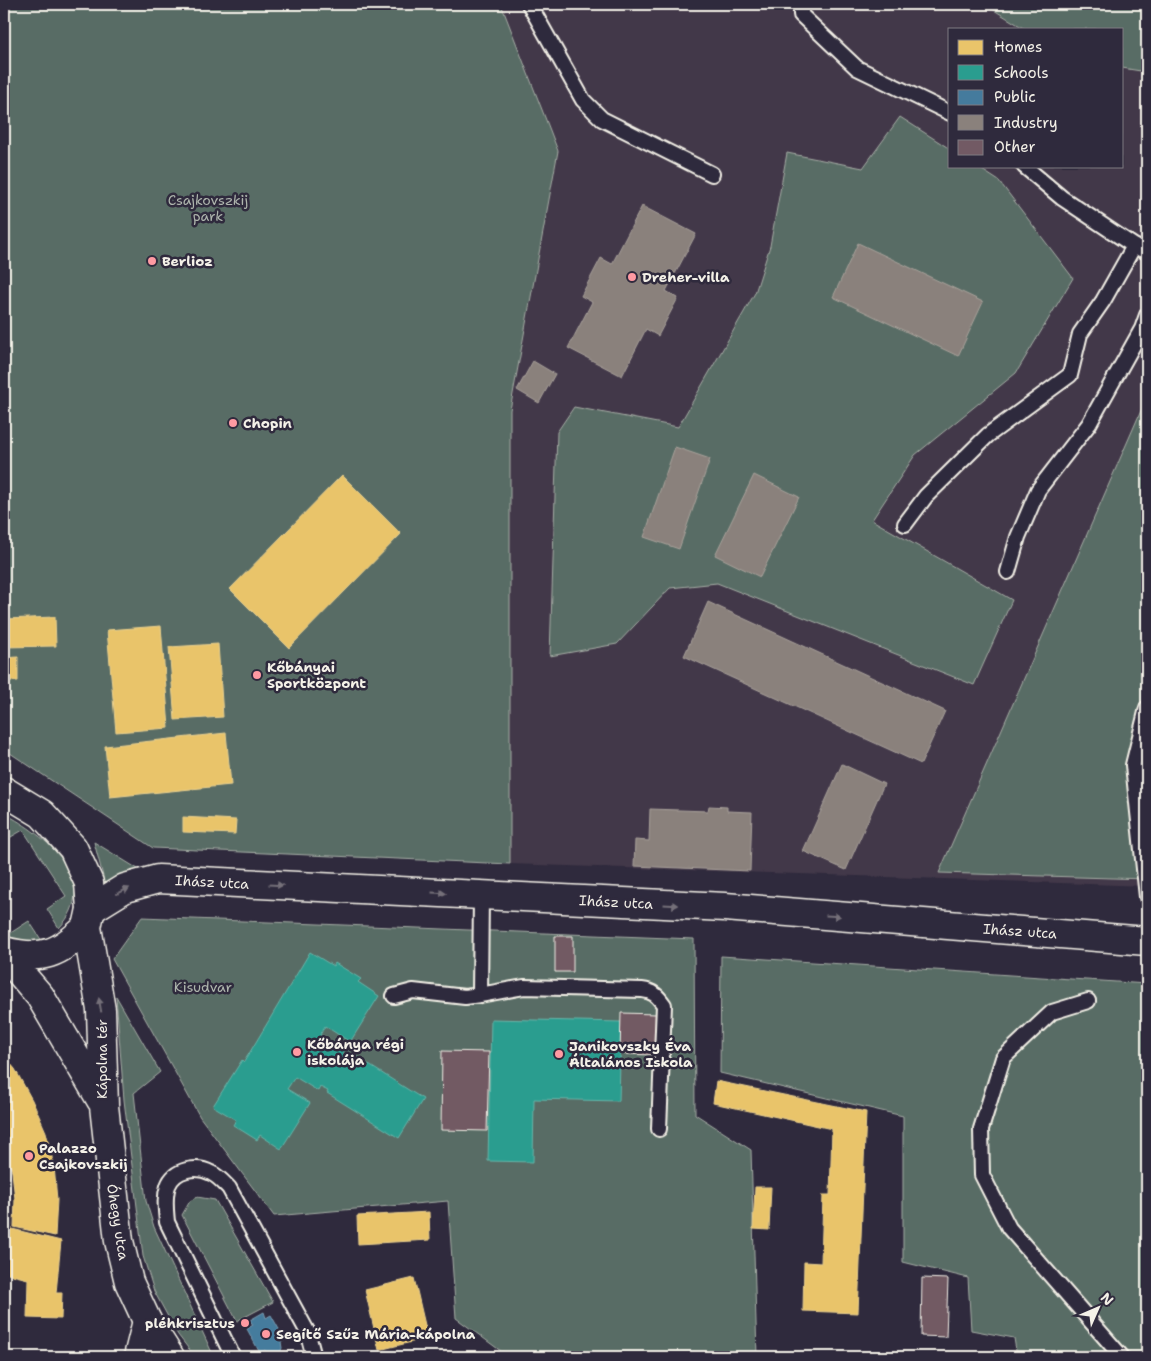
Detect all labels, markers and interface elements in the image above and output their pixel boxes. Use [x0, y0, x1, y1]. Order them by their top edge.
legend [948, 28, 1124, 168]
text: Homes [994, 37, 1042, 57]
text: Schools [994, 63, 1049, 83]
text: Public [994, 87, 1036, 107]
text: Industry [994, 113, 1058, 133]
text: Other [994, 137, 1036, 157]
park label: Csajkovszkij park [168, 191, 248, 225]
place label: Berlioz [162, 252, 213, 270]
marker: Berlioz [146, 255, 158, 267]
place label: Dreher-villa [642, 268, 730, 286]
marker: Dreher-villa [626, 271, 638, 283]
place label: Chopin [243, 414, 292, 432]
marker: Chopin [227, 417, 239, 429]
place label: Kőbányai Sportközpont [267, 658, 366, 692]
marker: Kőbányai Sportközpont [251, 669, 263, 681]
street label: Ihász utca [175, 871, 250, 893]
one-way arrow [268, 881, 284, 889]
one-way arrow [116, 886, 130, 894]
one-way arrow [431, 889, 447, 897]
street label: Ihász utca [579, 891, 654, 913]
one-way arrow [663, 901, 679, 909]
one-way arrow [825, 912, 841, 920]
street label: Ihász utca [983, 919, 1058, 943]
park label: Kisudvar [174, 978, 233, 996]
one-way arrow [96, 996, 104, 1012]
street label: Kápolna tér [93, 1019, 111, 1099]
place label: Kőbánya régi iskolája [307, 1035, 404, 1069]
place label: Janikovszky Éva Általános Iskola [569, 1037, 693, 1071]
marker: Kőbánya régi iskolája [291, 1046, 303, 1058]
marker: Janikovszky Éva Általános Iskola [553, 1048, 565, 1060]
place label: Palazzo Csajkovszkij [39, 1139, 128, 1173]
marker: Palazzo Csajkovszkij [23, 1150, 35, 1162]
street label: Óhegy utca [103, 1183, 133, 1262]
north arrow [1074, 1284, 1124, 1334]
text: N [1097, 1289, 1117, 1309]
place label: pléhkrisztus [145, 1314, 235, 1332]
marker: pléhkrisztus [239, 1317, 251, 1329]
place label: Segítő Szűz Mária-kápolna [276, 1325, 476, 1343]
marker: Segítő Szűz Mária-kápolna [260, 1328, 272, 1340]

